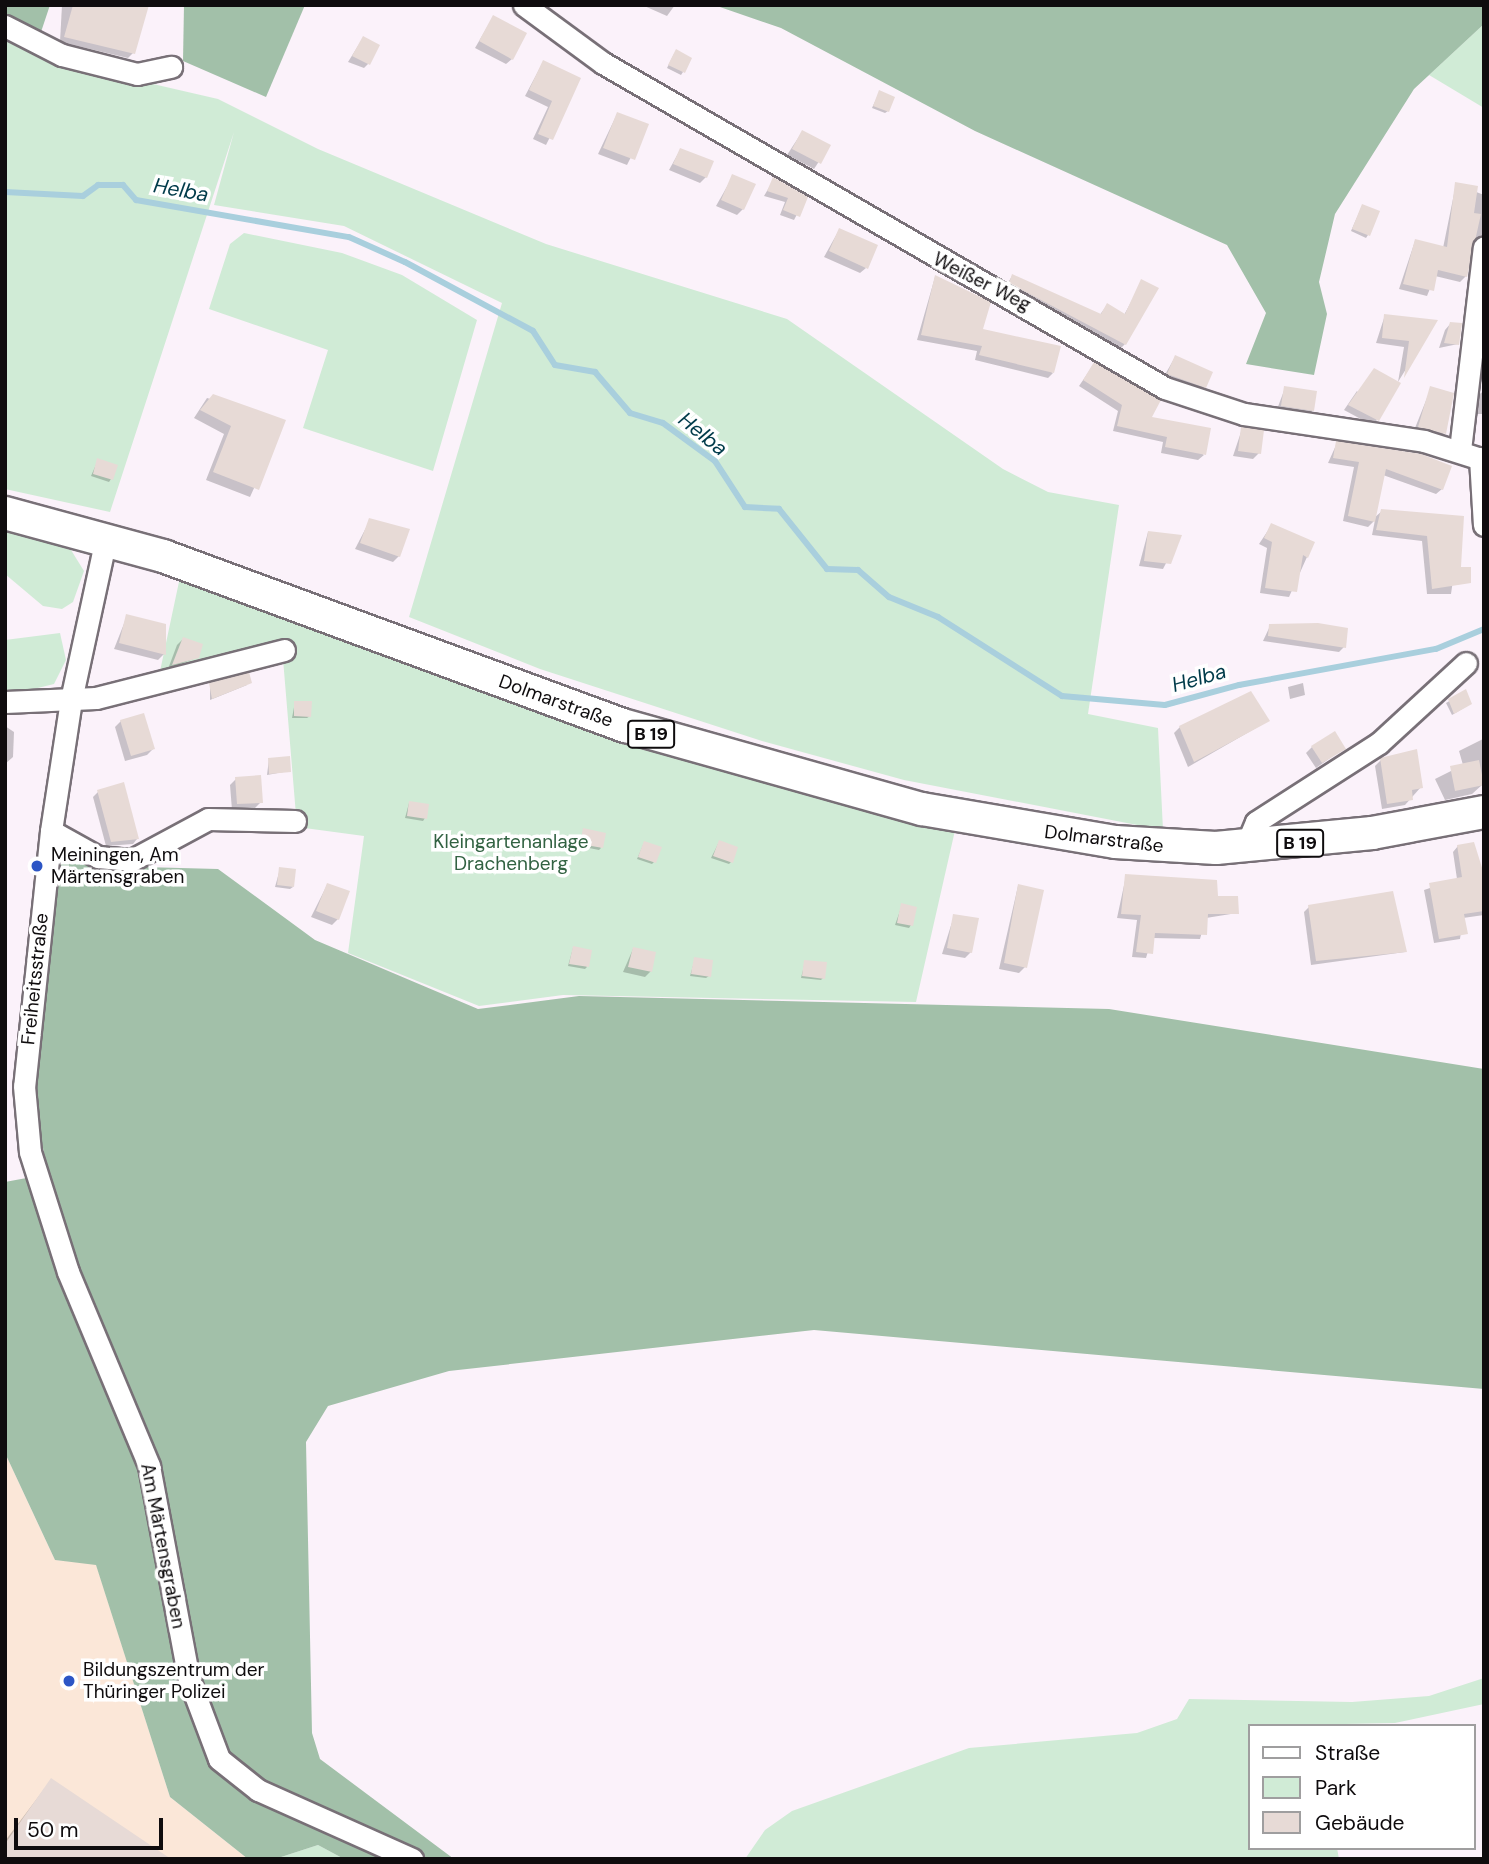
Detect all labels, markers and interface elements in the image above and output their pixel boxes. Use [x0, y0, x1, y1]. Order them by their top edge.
water label: Helba [151, 173, 211, 207]
street label: Weißer Weg [929, 248, 1035, 316]
water label: Helba [673, 407, 733, 461]
water label: Helba [1169, 658, 1229, 698]
street label: Dolmarstraße [496, 670, 616, 732]
road number: B 19 [626, 720, 676, 748]
street label: Dolmarstraße [1043, 820, 1165, 858]
road number: B 19 [1276, 828, 1324, 858]
park label: Kleingartenanlage Drachenberg [433, 831, 589, 875]
place label: Meiningen, Am Märtensgraben [51, 844, 184, 888]
marker: Meiningen, Am Märtensgraben [29, 858, 45, 874]
street label: Freiheitsstraße [17, 912, 53, 1046]
street label: Am Märtensgraben [136, 1461, 190, 1631]
place label: Bildungszentrum der Thüringer Polizei [83, 1659, 265, 1703]
marker: Bildungszentrum der Thüringer Polizei [61, 1673, 77, 1689]
legend [1248, 1724, 1475, 1850]
text: Straße [1315, 1739, 1380, 1767]
text: Park [1315, 1774, 1356, 1802]
scale bar [18, 1804, 166, 1848]
text: Gebäude [1315, 1809, 1405, 1837]
text: 50 m [27, 1816, 78, 1844]

